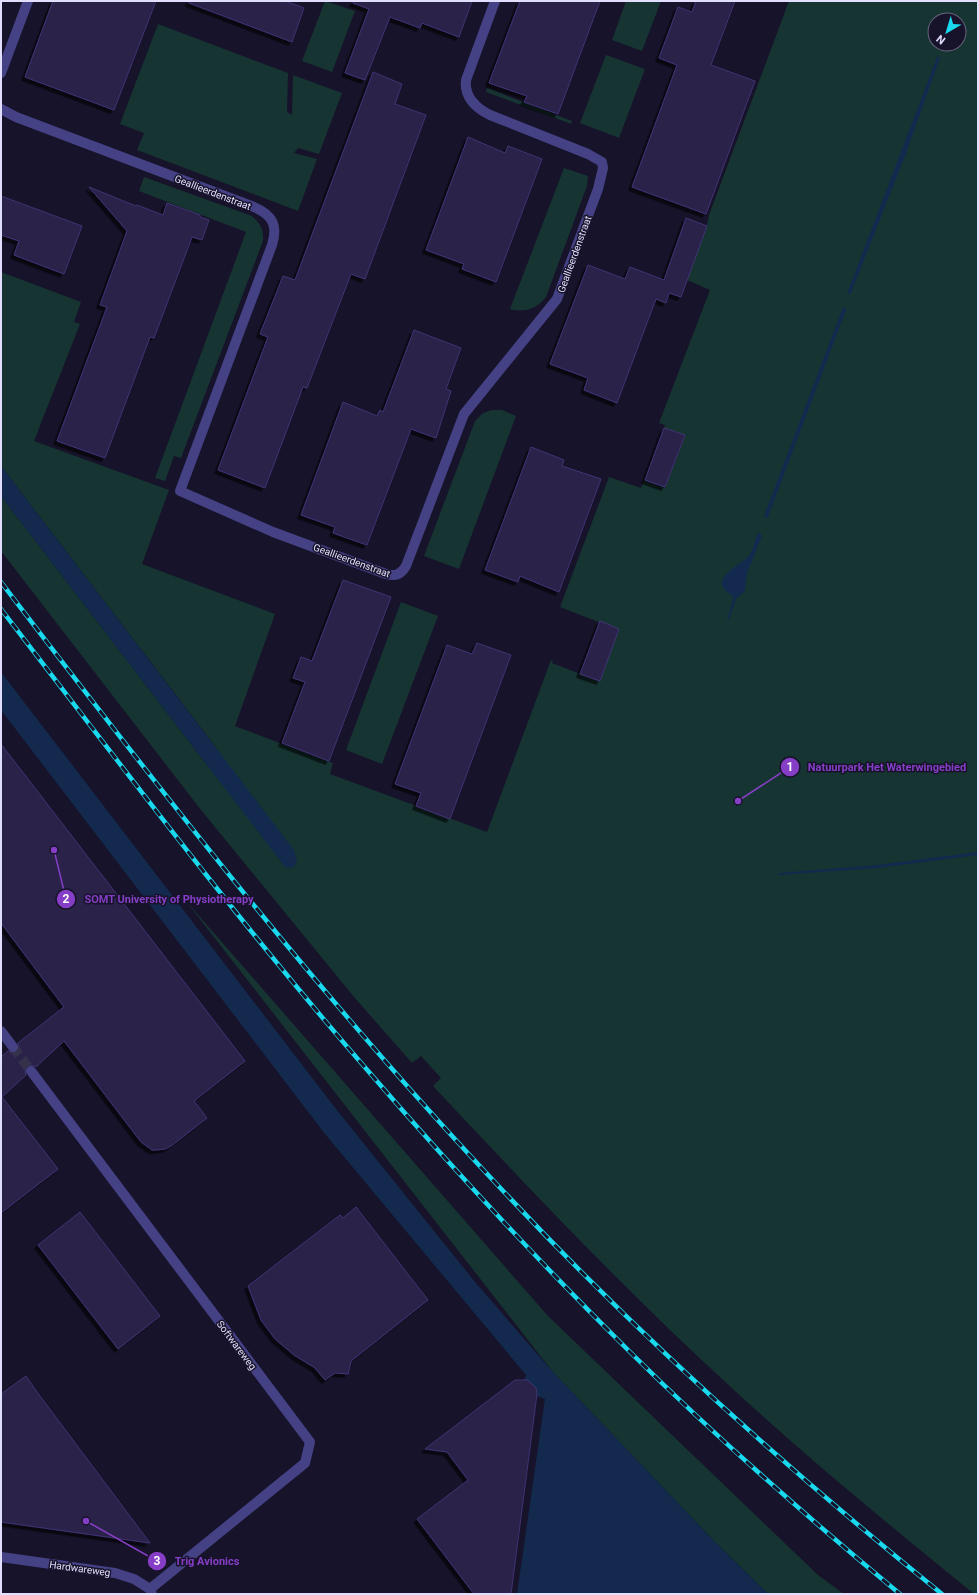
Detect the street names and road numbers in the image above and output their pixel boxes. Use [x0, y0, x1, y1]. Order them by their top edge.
street label: Geallieerdenstraat [173, 173, 253, 212]
street label: Geallieerdenstraat [555, 214, 593, 294]
street label: Geallieerdenstraat [312, 541, 392, 579]
street label: Softwareweg [215, 1319, 259, 1372]
street label: Hardwareweg [49, 1559, 111, 1578]

